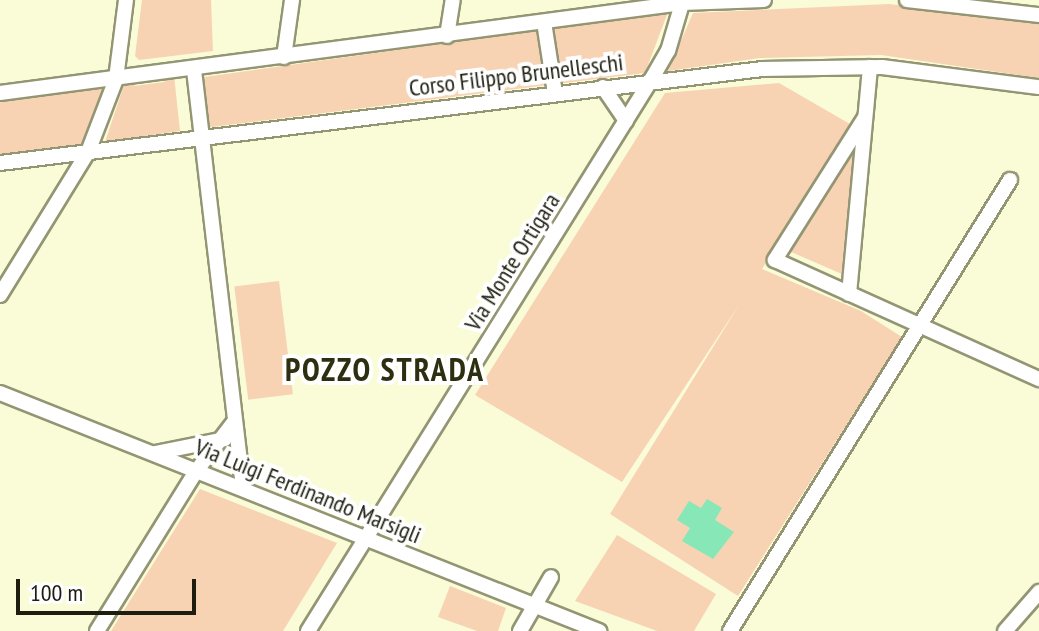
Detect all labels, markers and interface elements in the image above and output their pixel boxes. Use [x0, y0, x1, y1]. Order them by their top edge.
street label: Corso Filippo Brunelleschi [407, 48, 625, 102]
street label: Via Monte Ortigara [458, 188, 566, 336]
district label: POZZO STRADA [285, 350, 485, 388]
street label: Via Luigi Ferdinando Marsigli [191, 432, 425, 550]
scale bar [20, 563, 200, 613]
text: 100 m [30, 577, 83, 608]

